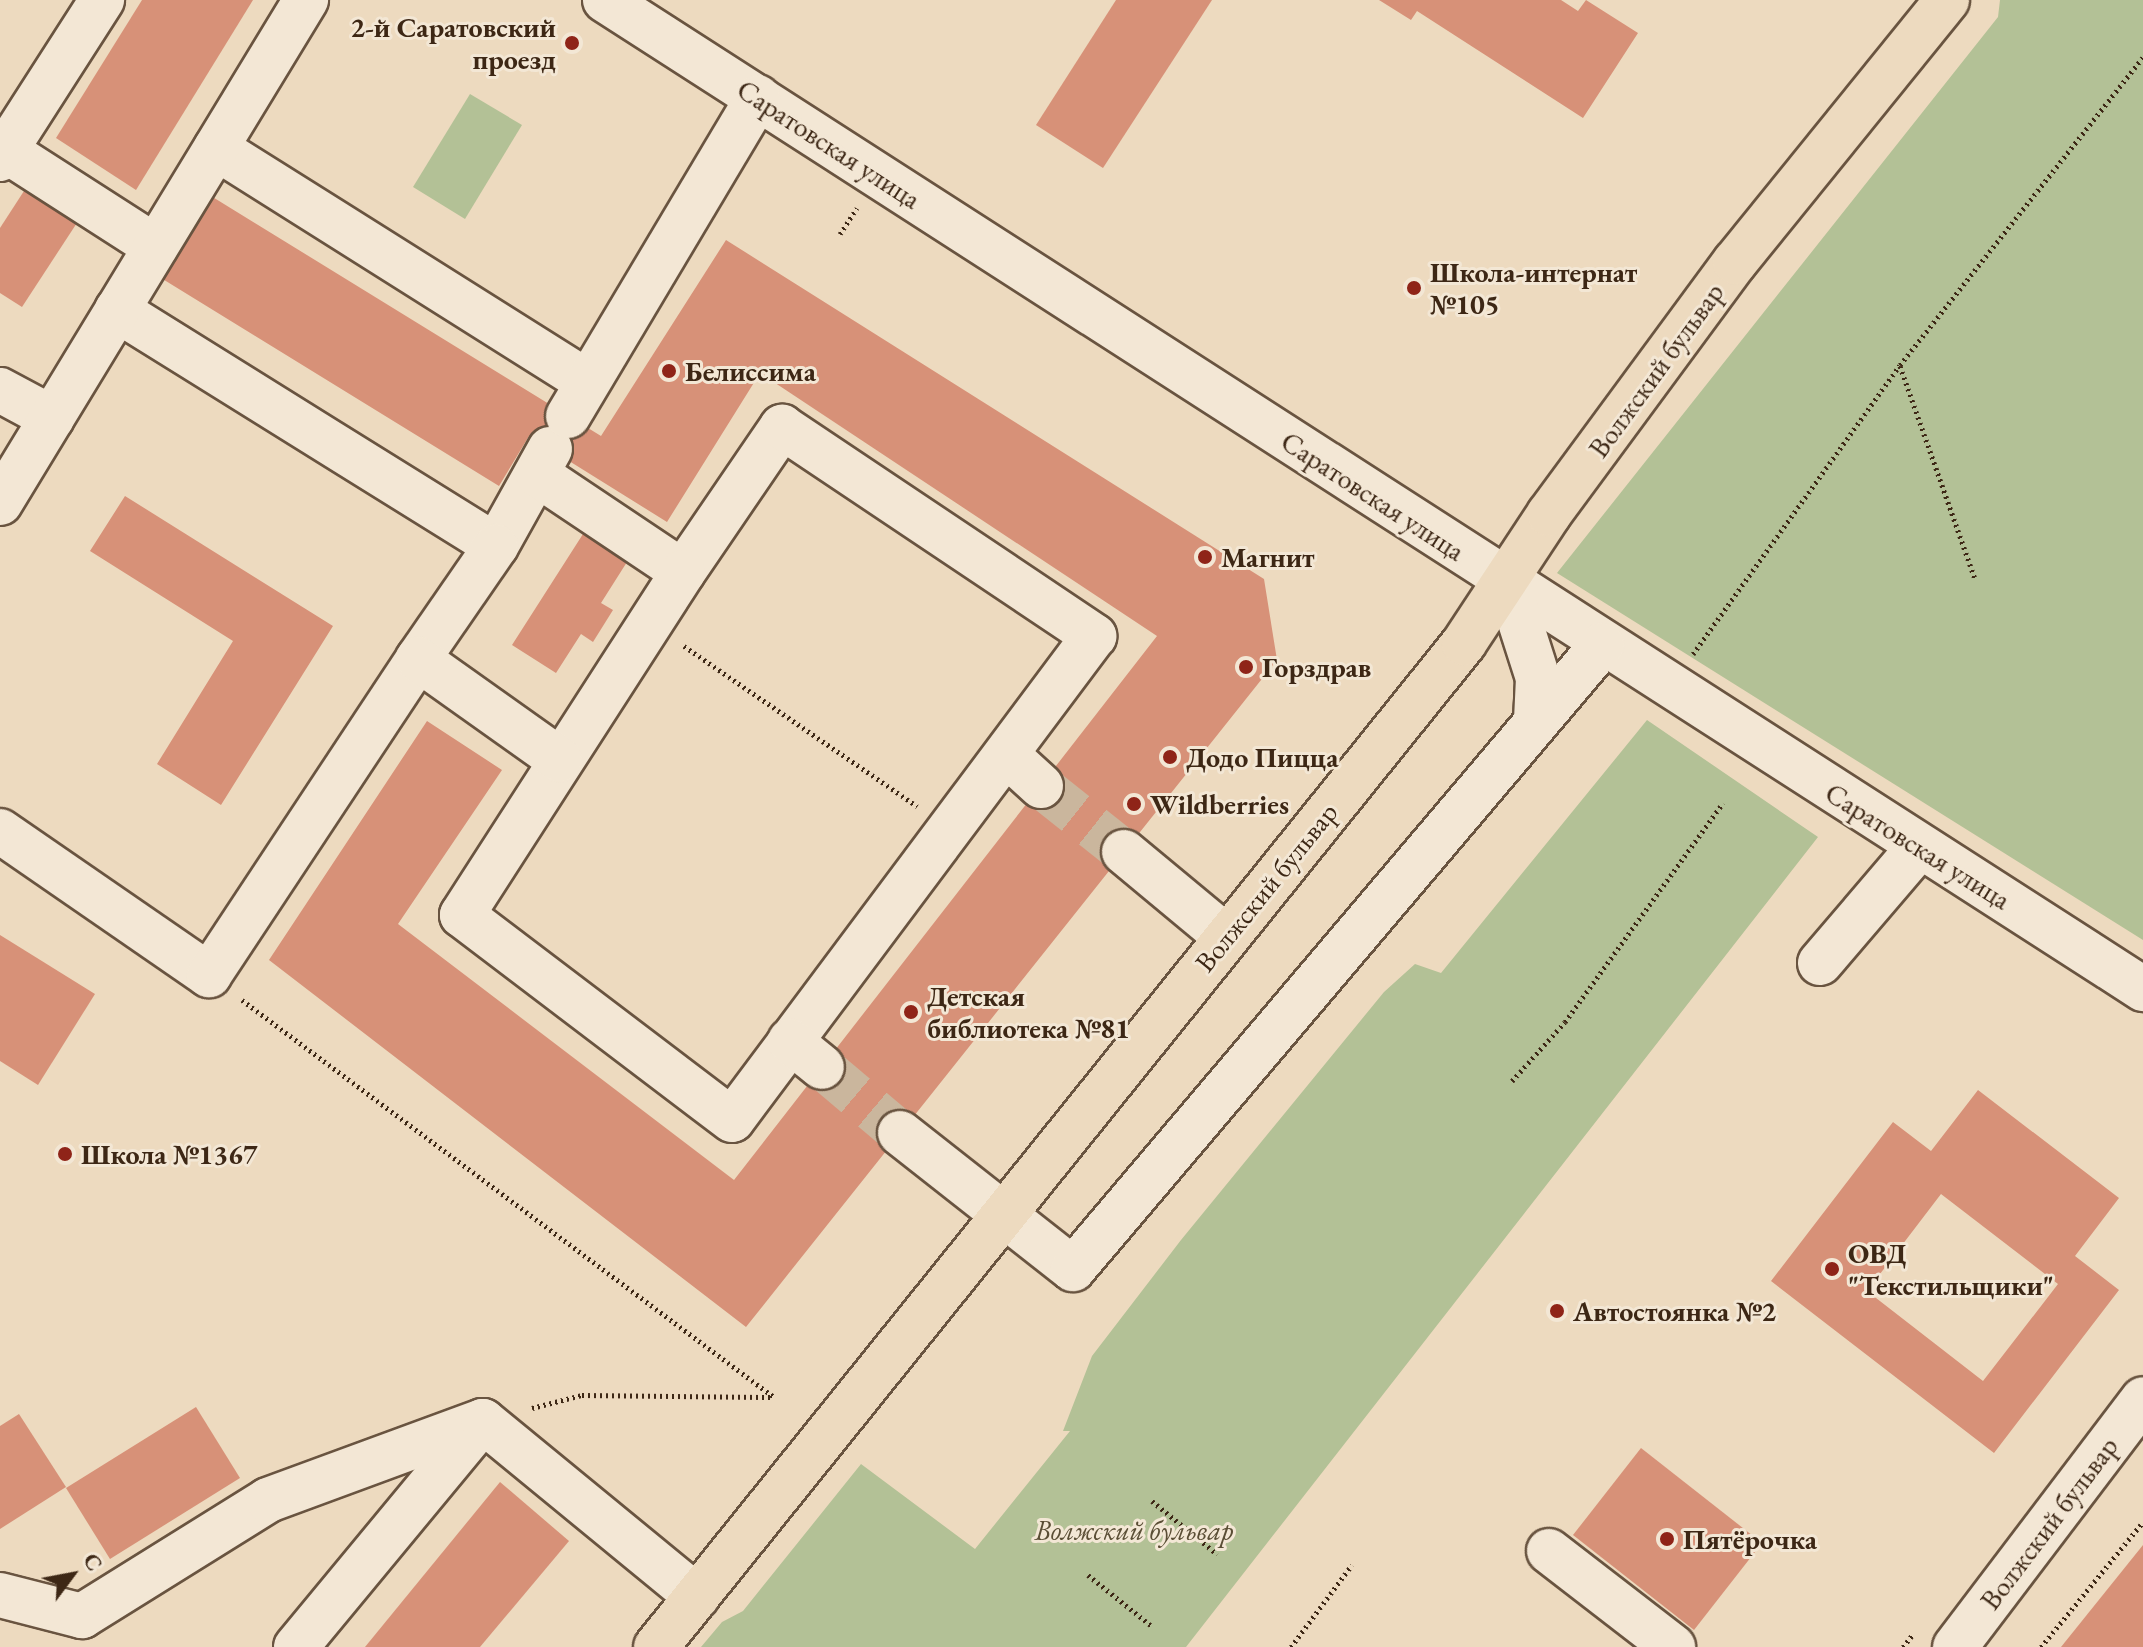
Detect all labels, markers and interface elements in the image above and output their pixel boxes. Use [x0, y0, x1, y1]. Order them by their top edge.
place label: 2-й Саратовский проезд [350, 10, 556, 76]
marker: 2-й Саратовский проезд [563, 34, 581, 52]
street label: Саратовская улица [731, 72, 927, 216]
place label: Школа-интернат №105 [1430, 255, 1637, 321]
street label: Волжский бульвар [1581, 276, 1731, 464]
marker: Школа-интернат №105 [1405, 279, 1423, 297]
place label: Белиссима [685, 354, 816, 388]
marker: Белиссима [660, 362, 678, 380]
street label: Саратовская улица [1275, 424, 1471, 568]
place label: Магнит [1221, 540, 1315, 574]
marker: Магнит [1196, 548, 1214, 566]
place label: Горздрав [1262, 650, 1371, 684]
marker: Горздрав [1237, 658, 1255, 676]
place label: Додо Пицца [1186, 740, 1338, 774]
marker: Додо Пицца [1161, 748, 1179, 766]
street label: Саратовская улица [1819, 776, 2017, 916]
place label: Wildberries [1150, 787, 1289, 821]
marker: Wildberries [1125, 795, 1143, 813]
street label: Волжский бульвар [1188, 796, 1344, 978]
place label: Детская библиотека №81 [927, 979, 1130, 1045]
marker: Детская библиотека №81 [902, 1003, 920, 1021]
place label: Школа №1367 [81, 1137, 258, 1171]
marker: Школа №1367 [56, 1145, 74, 1163]
place label: ОВД "Текстильщики" [1848, 1236, 2054, 1302]
marker: ОВД "Текстильщики" [1823, 1260, 1841, 1278]
place label: Автостоянка №2 [1573, 1294, 1776, 1328]
marker: Автостоянка №2 [1548, 1302, 1566, 1320]
street label: Волжский бульвар [1973, 1430, 2125, 1616]
park label: Волжский бульвар [1035, 1513, 1233, 1547]
place label: Пятёрочка [1683, 1522, 1817, 1556]
marker: Пятёрочка [1658, 1530, 1676, 1548]
north arrow [32, 1535, 112, 1615]
text: С [76, 1548, 109, 1576]

